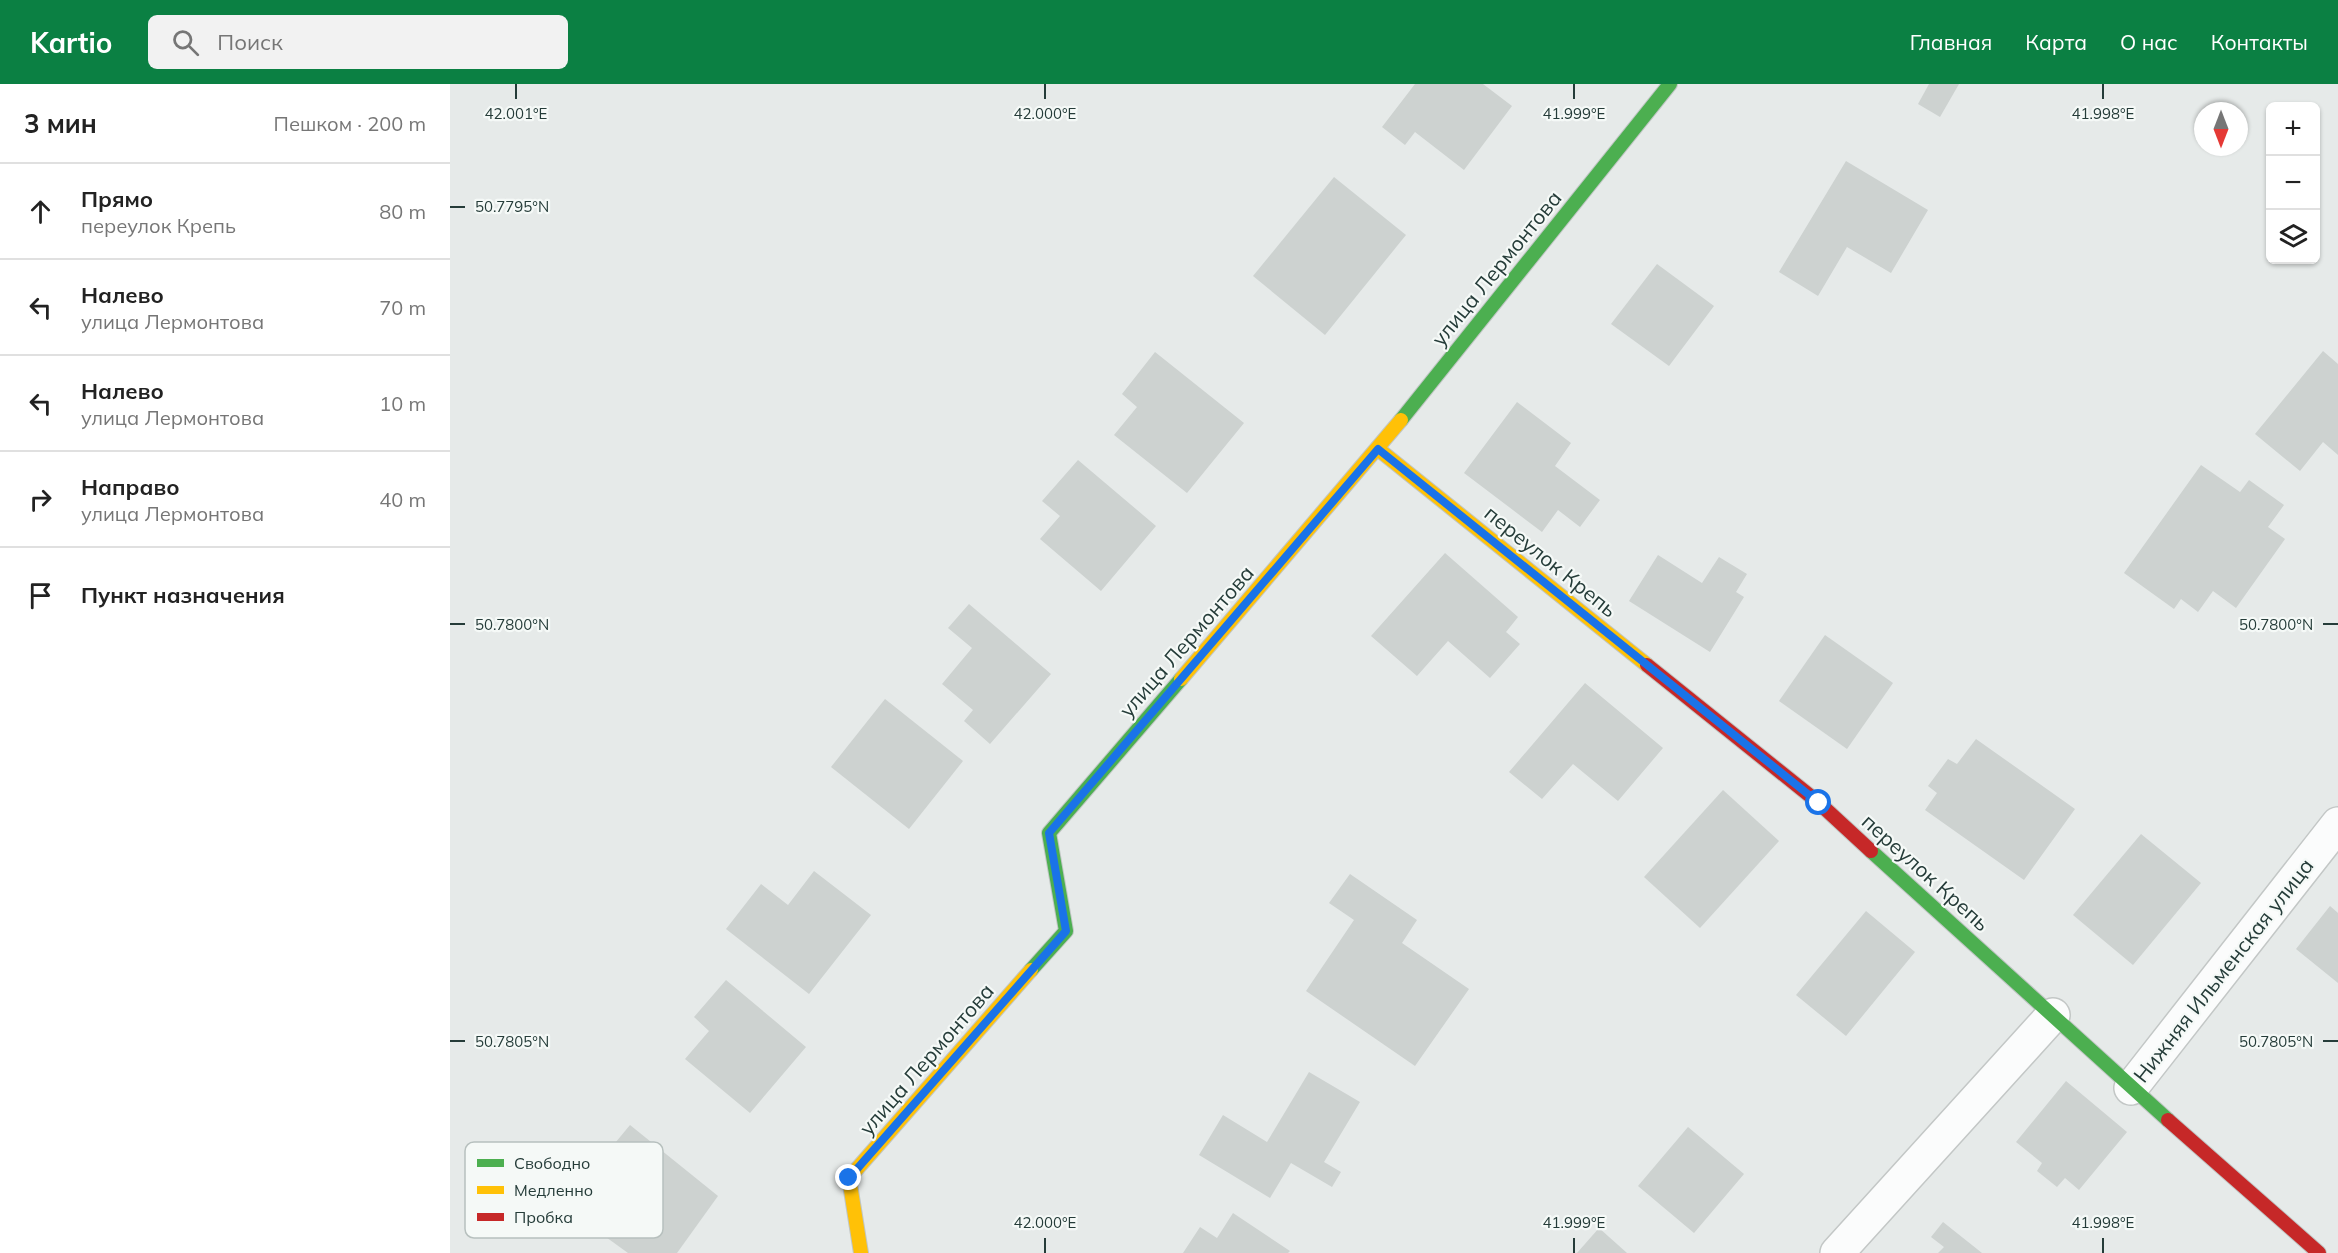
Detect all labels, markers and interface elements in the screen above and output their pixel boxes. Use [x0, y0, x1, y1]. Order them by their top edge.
search box [148, 15, 568, 69]
text: Kartio [30, 25, 112, 60]
icon: search [169, 26, 202, 59]
text: Поиск [217, 28, 283, 56]
text: Главная [1910, 29, 1992, 55]
text: Карта [2025, 29, 2087, 55]
text: О нас [2120, 29, 2178, 55]
text: Контакты [2211, 29, 2308, 55]
north arrow [2194, 102, 2248, 156]
map controls [2266, 102, 2320, 264]
button: + [2266, 102, 2320, 156]
text: 42.001°E [485, 104, 548, 123]
text: 42.000°E [1014, 104, 1077, 123]
text: 41.999°E [1543, 104, 1606, 123]
text: 41.998°E [2072, 104, 2135, 123]
text: 3 мин [24, 107, 97, 140]
text: Пешком · 200 m [274, 111, 426, 136]
button: − [2266, 156, 2320, 210]
text: Прямо [81, 185, 153, 213]
street label: улица Лермонтова [1425, 185, 1567, 351]
icon: ahead [24, 195, 57, 228]
text: 50.7795°N [475, 197, 549, 216]
text: 80 m [379, 199, 426, 224]
button: layers [2266, 210, 2320, 264]
text: переулок Крепь [81, 213, 236, 238]
text: Налево [81, 281, 164, 309]
icon: left [24, 291, 57, 324]
text: 70 m [379, 295, 426, 320]
text: улица Лермонтова [81, 309, 264, 334]
text: Налево [81, 377, 164, 405]
icon: left [24, 387, 57, 420]
text: 10 m [379, 391, 426, 416]
text: улица Лермонтова [81, 405, 264, 430]
text: Направо [81, 473, 179, 501]
icon: right [24, 483, 57, 516]
text: 40 m [379, 487, 426, 512]
street label: переулок Крепь [1480, 500, 1622, 622]
text: улица Лермонтова [81, 501, 264, 526]
street label: улица Лермонтова [1113, 560, 1259, 722]
icon: arrive [24, 579, 57, 612]
text: Пункт назначения [81, 581, 285, 609]
text: 50.7800°N [475, 615, 549, 634]
text: 50.7800°N [2239, 615, 2313, 634]
route start [1805, 789, 1831, 815]
street label: переулок Крепь [1857, 808, 1995, 936]
street label: Нижняя Ильменская улица [2127, 853, 2319, 1087]
street label: улица Лермонтова [853, 978, 999, 1140]
text: 50.7805°N [475, 1032, 549, 1051]
text: 50.7805°N [2239, 1032, 2313, 1051]
legend [465, 1142, 663, 1238]
text: Свободно [514, 1153, 590, 1173]
route end [835, 1164, 861, 1190]
text: Медленно [514, 1180, 593, 1200]
text: Пробка [514, 1207, 573, 1227]
text: 42.000°E [1014, 1213, 1077, 1232]
text: 41.999°E [1543, 1213, 1606, 1232]
text: 41.998°E [2072, 1213, 2135, 1232]

